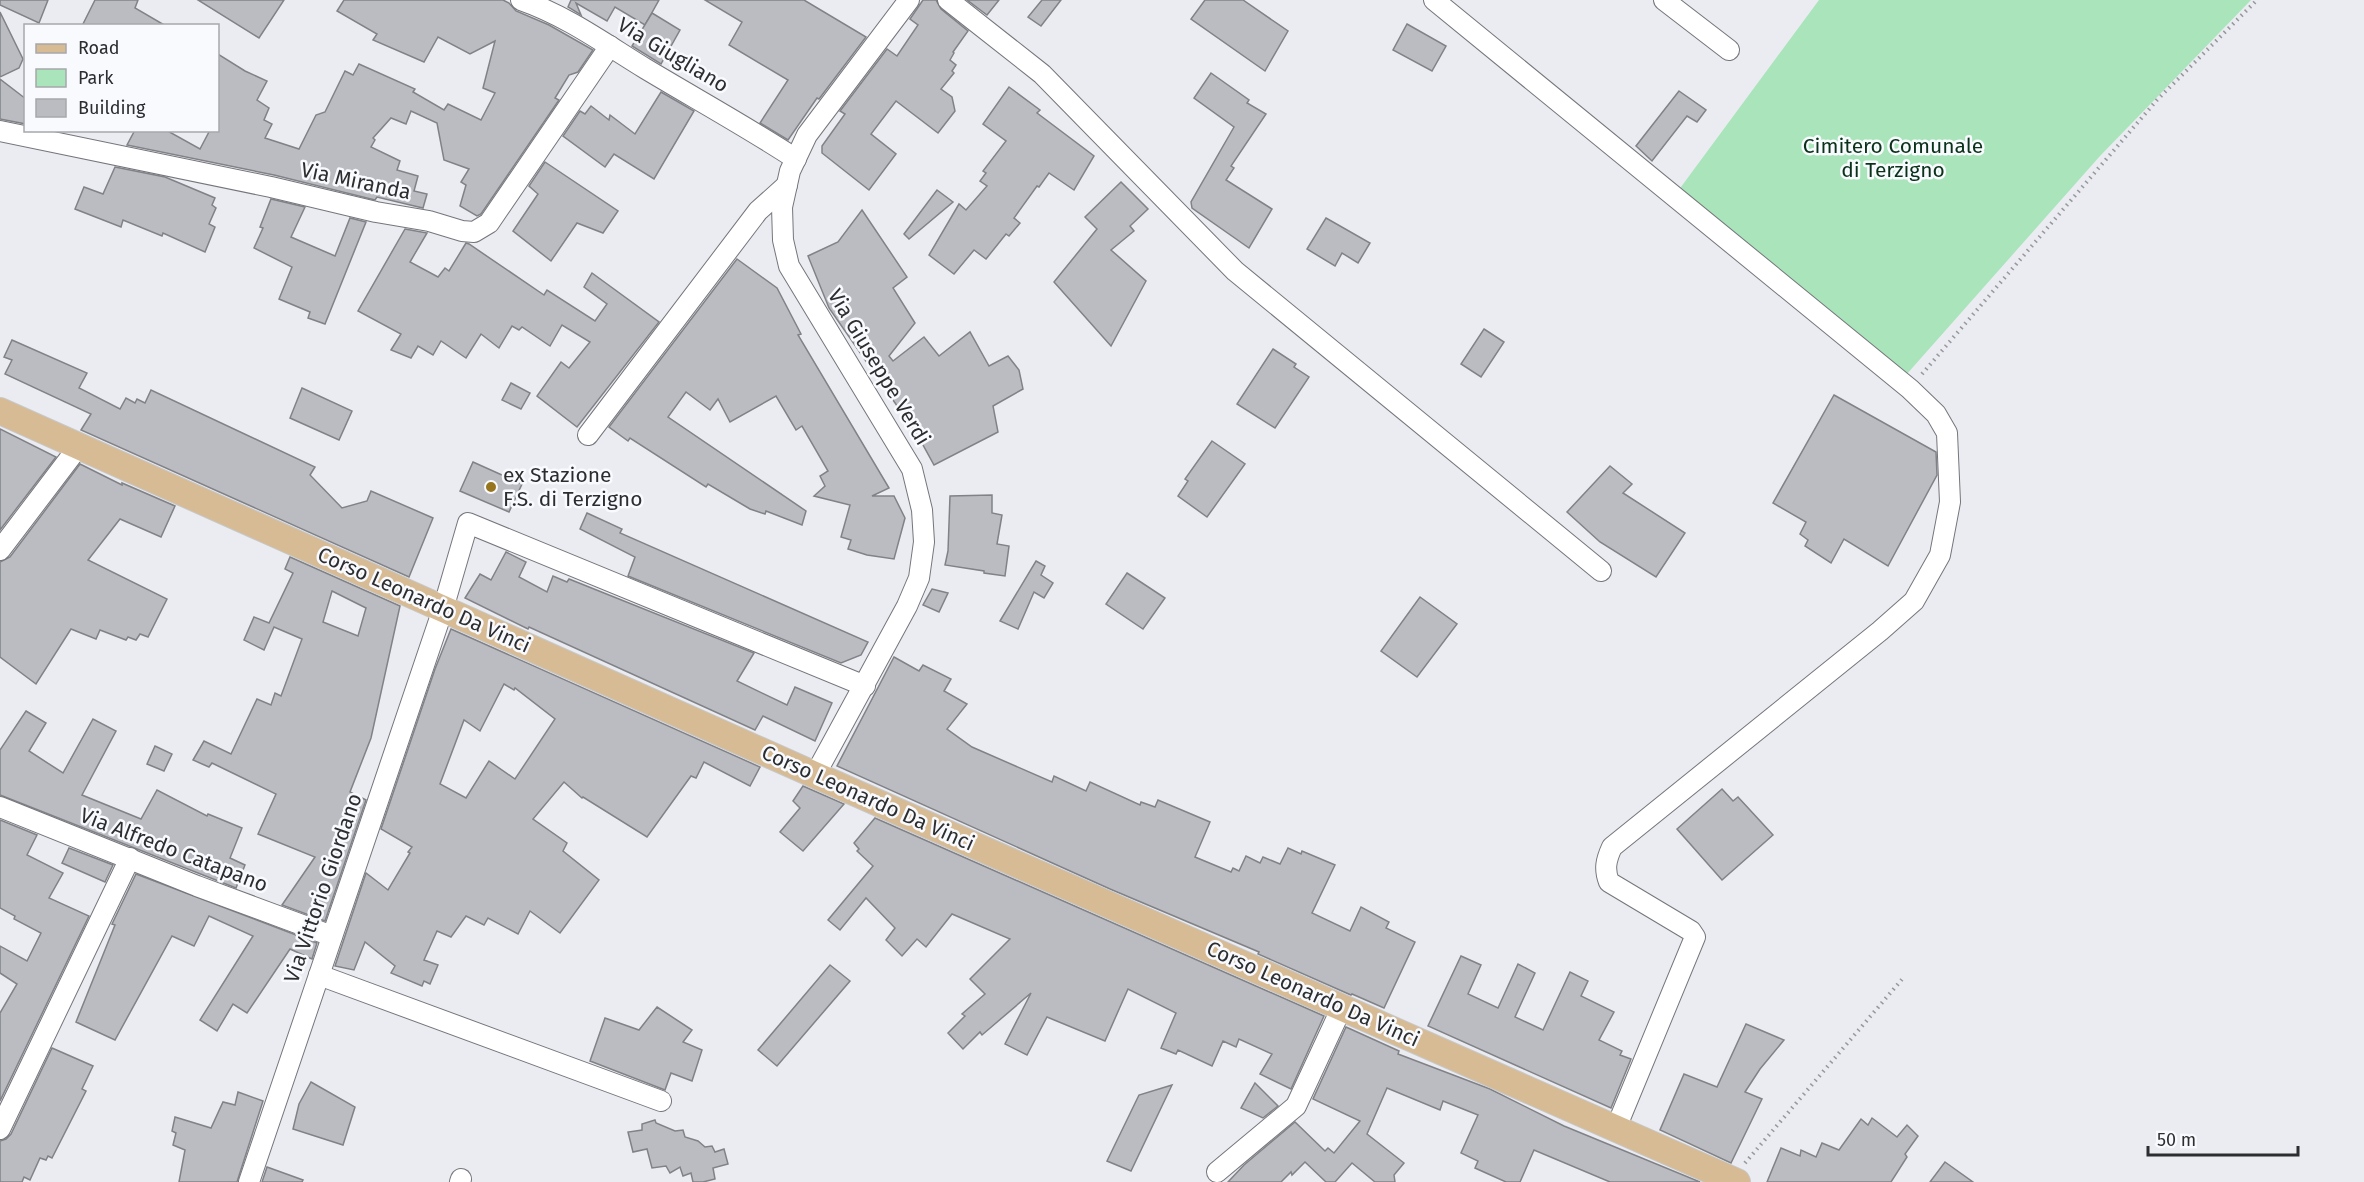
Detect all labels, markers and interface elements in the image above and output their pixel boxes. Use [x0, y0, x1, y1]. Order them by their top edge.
street label: Via Giugliano [613, 12, 733, 98]
legend [24, 24, 219, 132]
text: Road [78, 37, 120, 59]
text: Park [78, 67, 114, 89]
text: Building [78, 97, 146, 119]
park label: Cimitero Comunale di Terzigno [1803, 133, 1983, 183]
street label: Via Miranda [299, 157, 413, 205]
street label: Via Giuseppe Verdi [822, 284, 936, 450]
place label: ex Stazione F.S. di Terzigno [503, 462, 642, 512]
marker: ex Stazione F.S. di Terzigno [484, 480, 498, 494]
street label: Corso Leonardo Da Vinci [313, 541, 535, 659]
street label: Corso Leonardo Da Vinci [757, 739, 979, 857]
street label: Via Vittorio Giordano [278, 790, 368, 986]
street label: Via Alfredo Catapano [76, 802, 272, 898]
street label: Corso Leonardo Da Vinci [1202, 935, 1424, 1053]
scale bar [2148, 1119, 2298, 1157]
text: 50 m [2157, 1129, 2196, 1151]

